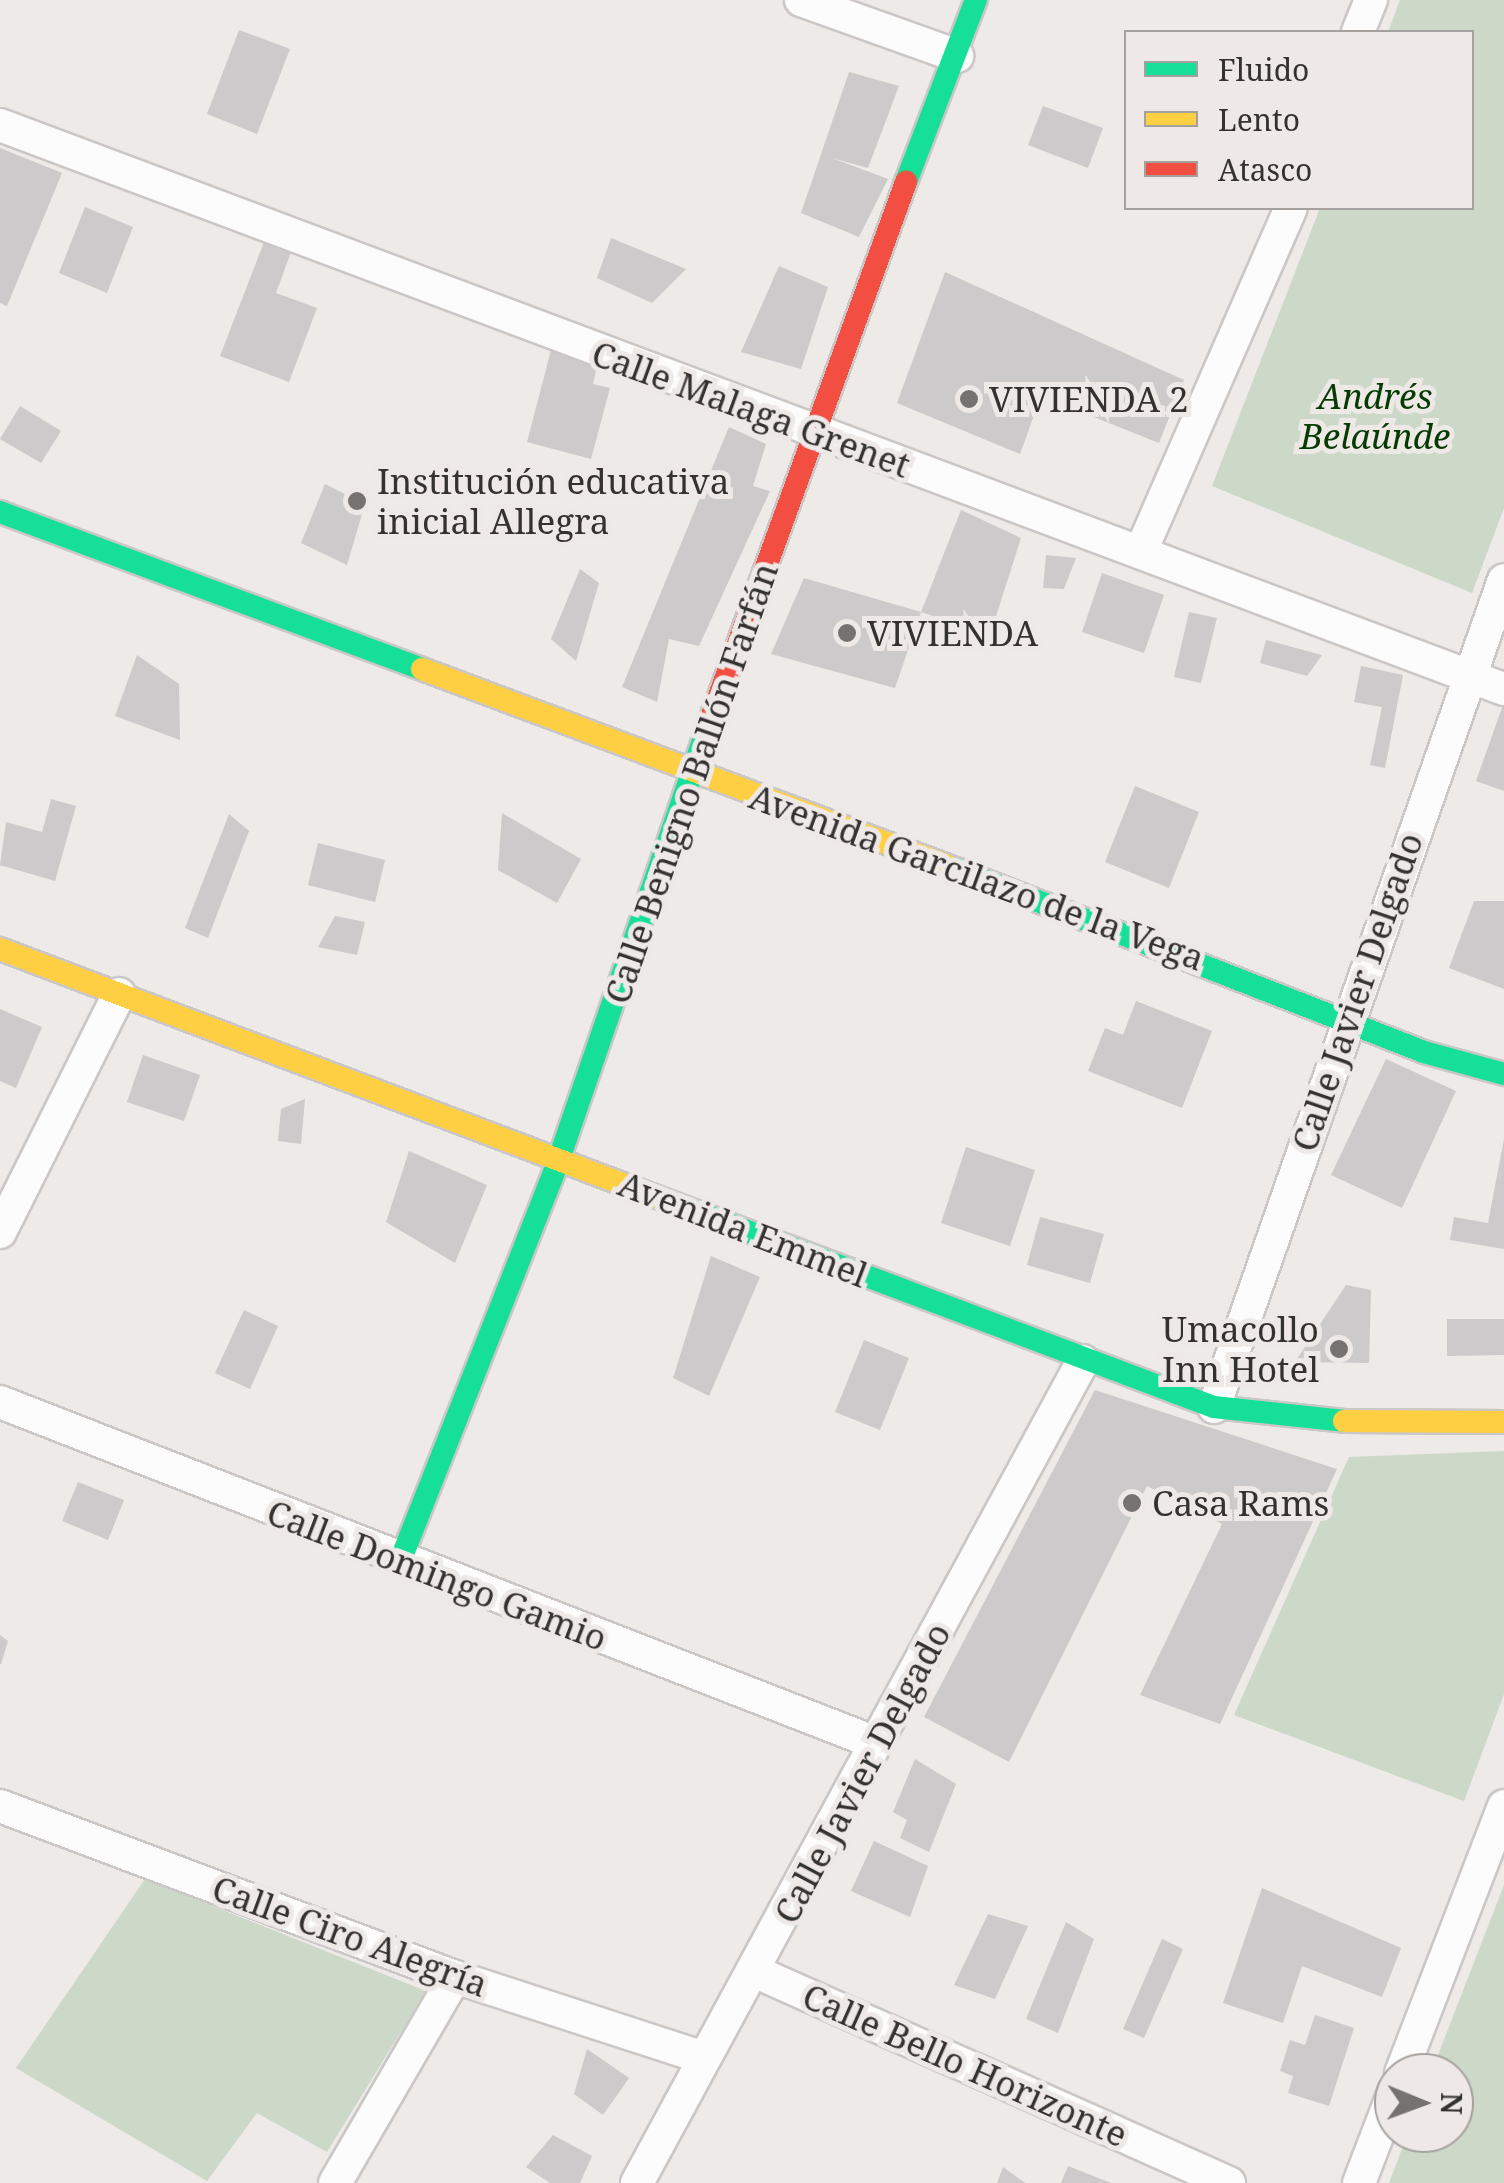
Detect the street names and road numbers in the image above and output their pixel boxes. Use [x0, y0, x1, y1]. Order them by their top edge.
street label: Calle Malaga Grenet [586, 332, 916, 486]
street label: Calle Benigno Ballón Farfán [596, 557, 786, 1009]
street label: Avenida Garcilazo de la Vega [744, 775, 1210, 979]
street label: Calle Javier Delgado [1283, 827, 1431, 1157]
street label: Avenida Emmel [613, 1162, 873, 1296]
street label: Calle Domingo Gamio [261, 1491, 613, 1659]
street label: Calle Javier Delgado [765, 1616, 959, 1930]
street label: Calle Ciro Alegría [207, 1867, 493, 2005]
street label: Calle Bello Horizonte [796, 1975, 1134, 2155]

